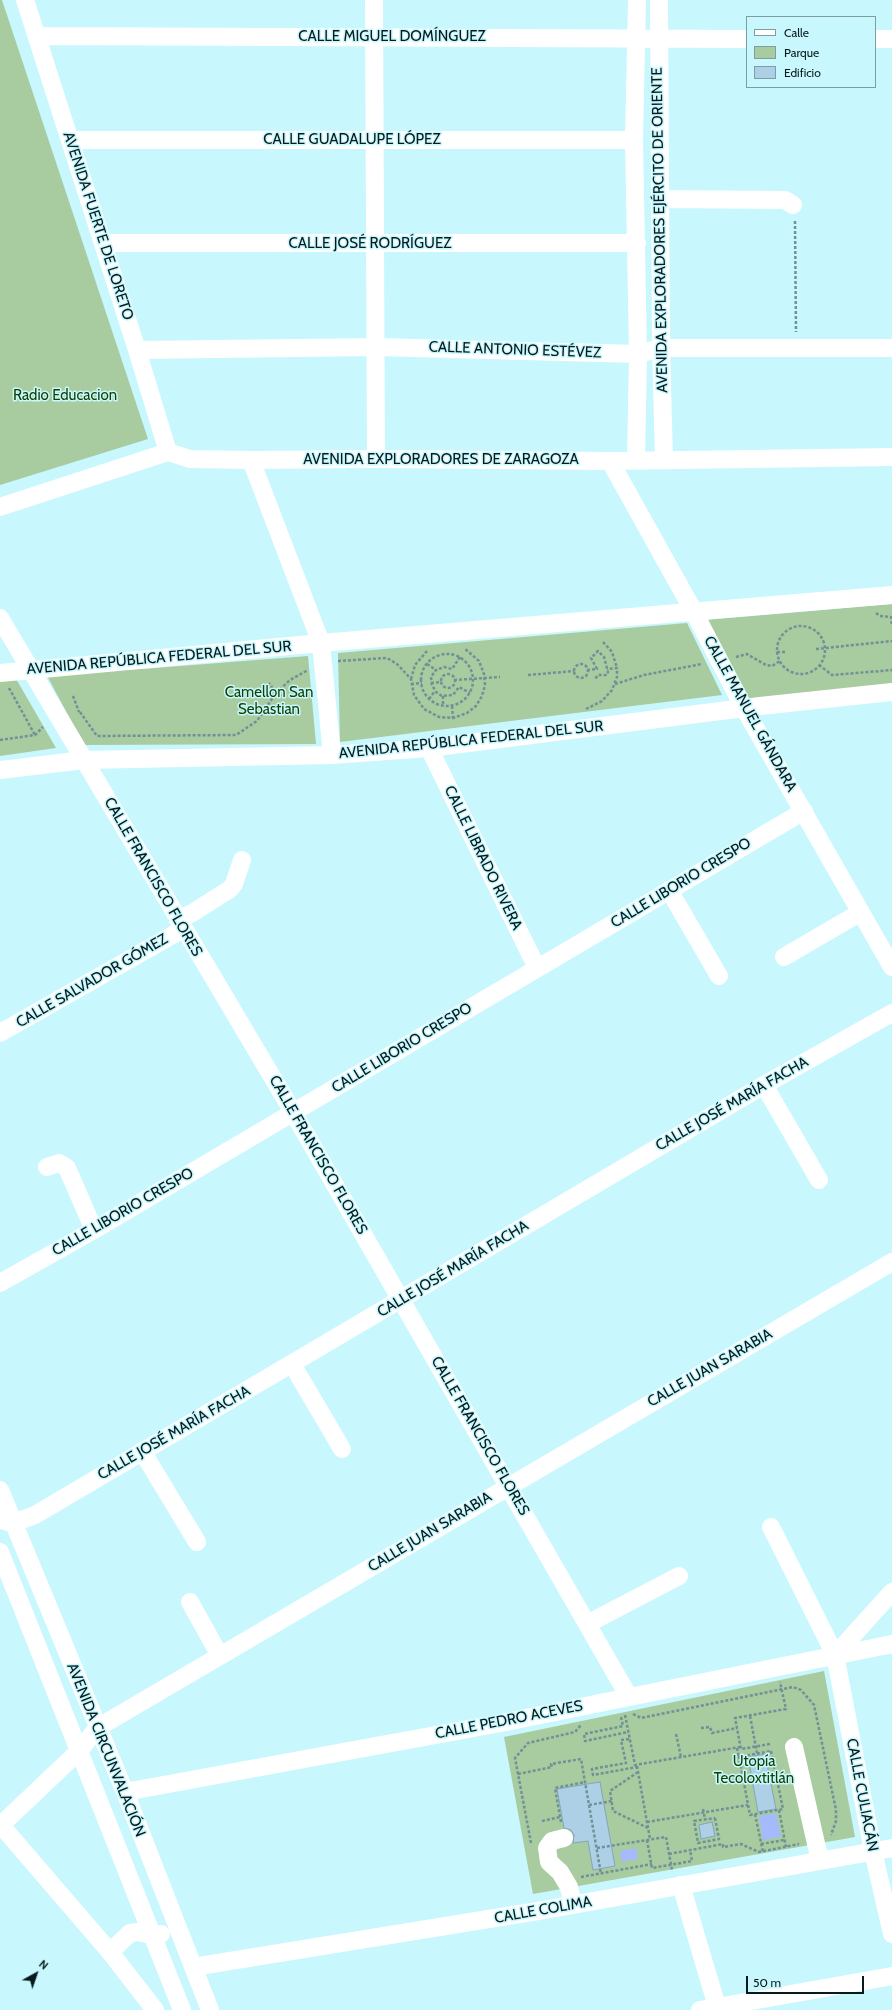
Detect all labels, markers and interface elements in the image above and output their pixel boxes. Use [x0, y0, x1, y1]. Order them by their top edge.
legend [746, 16, 876, 88]
text: Calle [784, 25, 809, 40]
street label: CALLE MIGUEL DOMÍNGUEZ [298, 28, 486, 46]
text: Parque [784, 45, 819, 60]
text: Edificio [784, 65, 821, 80]
street label: AVENIDA EXPLORADORES EJÉRCITO DE ORIENTE [648, 67, 672, 393]
street label: AVENIDA FUERTE DE LORETO [59, 130, 137, 322]
street label: CALLE GUADALUPE LÓPEZ [263, 131, 441, 149]
street label: CALLE JOSÉ RODRÍGUEZ [289, 235, 451, 253]
street label: CALLE ANTONIO ESTÉVEZ [428, 338, 602, 362]
park label: Radio Educacion [13, 387, 117, 405]
street label: AVENIDA EXPLORADORES DE ZARAGOZA [303, 451, 579, 469]
street label: CALLE MANUEL GÁNDARA [700, 633, 800, 795]
street label: AVENIDA REPÚBLICA FEDERAL DEL SUR [26, 637, 292, 679]
park label: Camellon San Sebastian [225, 684, 313, 719]
street label: AVENIDA REPÚBLICA FEDERAL DEL SUR [338, 717, 604, 763]
street label: CALLE LIBRADO RIVERA [440, 783, 526, 933]
street label: CALLE FRANCISCO FLORES [100, 794, 206, 960]
street label: CALLE LIBORIO CRESPO [608, 834, 754, 932]
street label: CALLE SALVADOR GÓMEZ [13, 930, 171, 1032]
street label: CALLE LIBORIO CRESPO [329, 999, 475, 1097]
street label: CALLE JOSÉ MARÍA FACHA [653, 1053, 811, 1155]
street label: CALLE FRANCISCO FLORES [265, 1072, 371, 1238]
street label: CALLE LIBORIO CRESPO [49, 1164, 197, 1260]
street label: CALLE JOSÉ MARÍA FACHA [374, 1217, 532, 1321]
street label: CALLE JUAN SARABIA [644, 1325, 776, 1411]
street label: CALLE FRANCISCO FLORES [427, 1353, 533, 1519]
street label: CALLE JOSÉ MARÍA FACHA [95, 1382, 253, 1484]
street label: CALLE JUAN SARABIA [365, 1488, 495, 1576]
street label: AVENIDA CIRCUNVALACIÓN [63, 1660, 149, 1840]
street label: CALLE PEDRO ACEVES [434, 1697, 584, 1743]
street label: CALLE CULIACÁN [842, 1737, 882, 1853]
park label: Utopía Tecoloxtitlán [714, 1753, 794, 1788]
street label: CALLE COLIMA [493, 1893, 593, 1927]
north arrow [16, 1954, 56, 1994]
text: N [36, 1957, 51, 1973]
scale bar [748, 1968, 866, 1994]
text: 50 m [753, 1975, 781, 1990]

